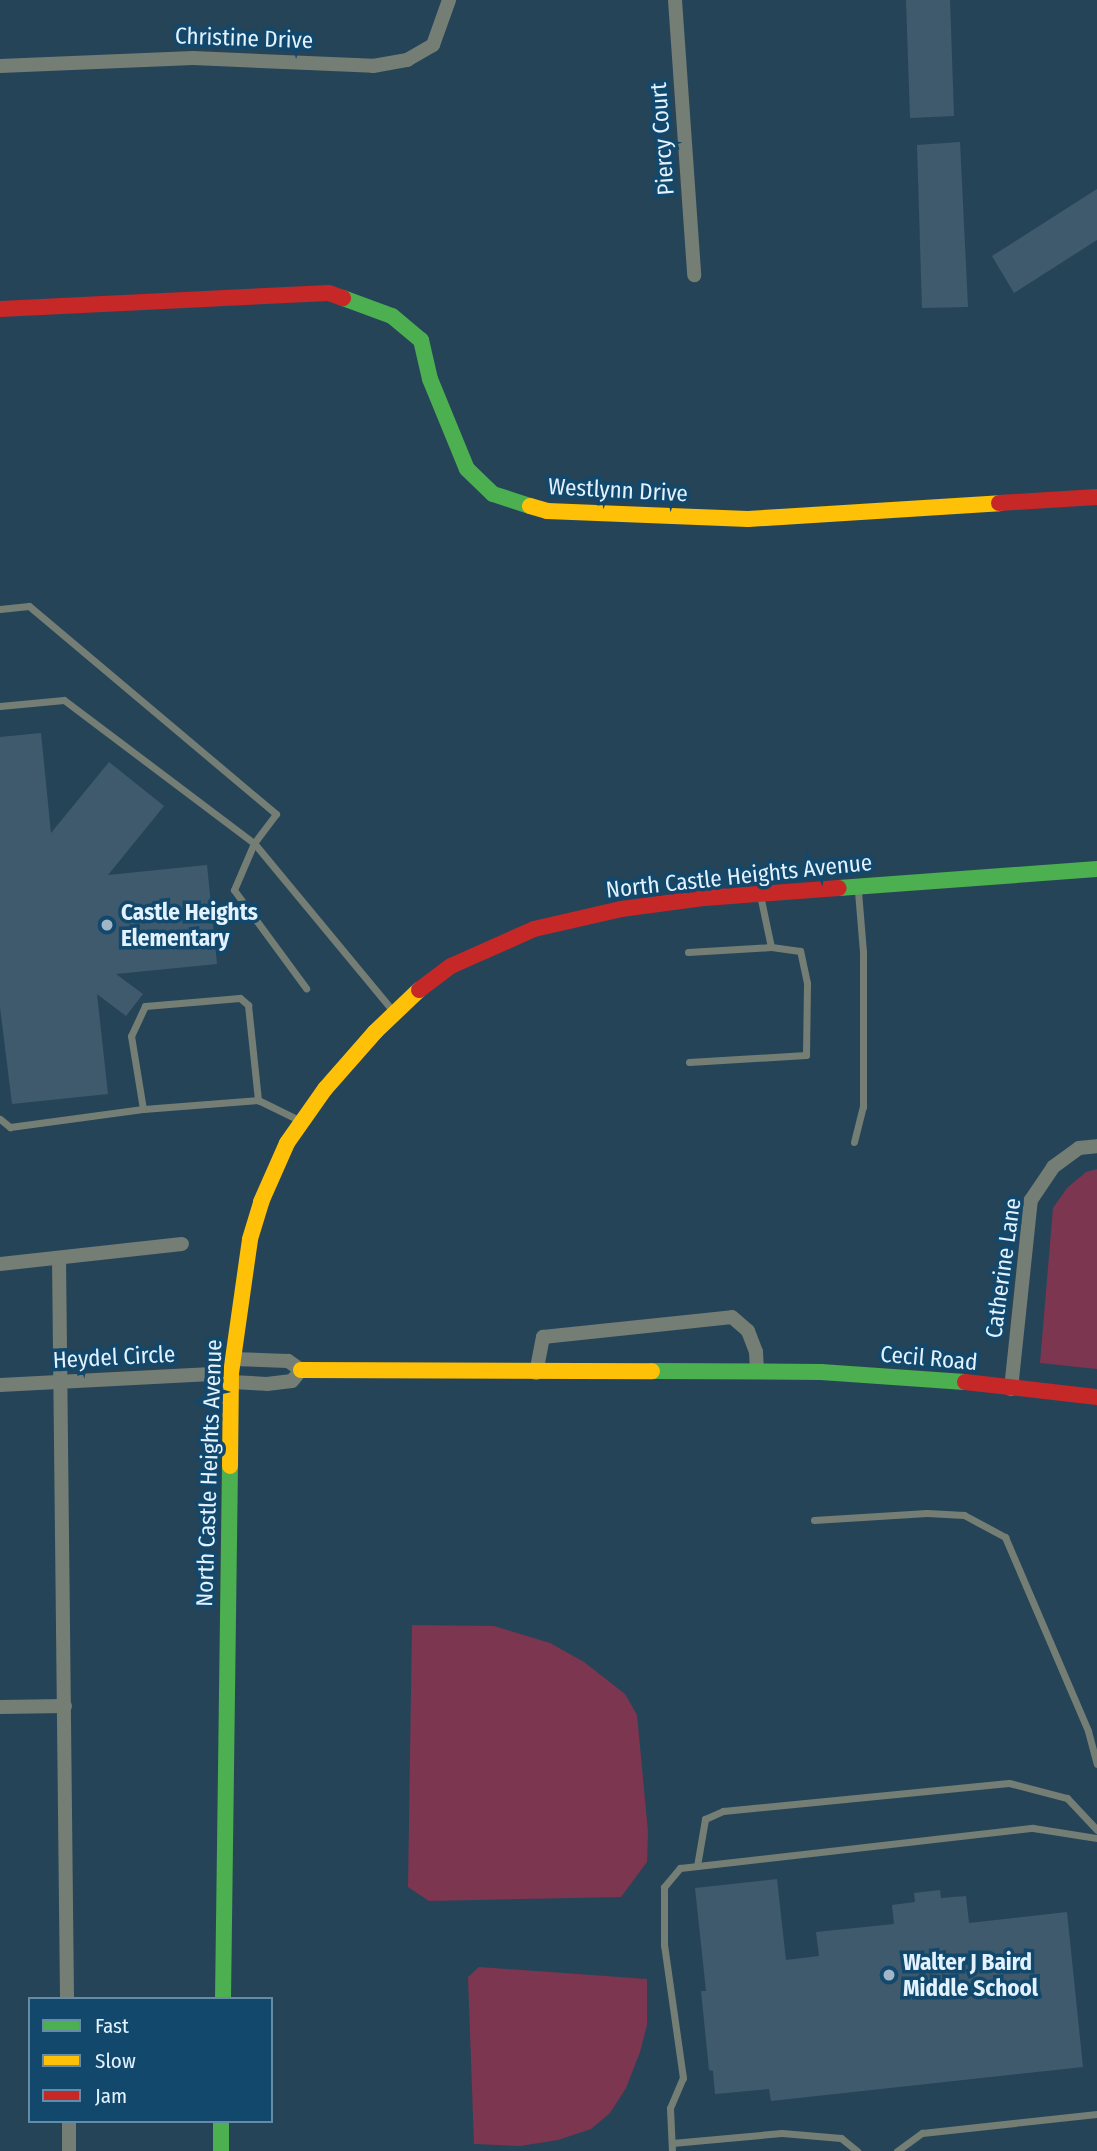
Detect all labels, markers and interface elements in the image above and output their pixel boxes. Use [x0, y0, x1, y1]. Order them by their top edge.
street label: Christine Drive [175, 22, 313, 54]
street label: Piercy Court [644, 82, 680, 196]
street label: Westlynn Drive [547, 473, 689, 507]
street label: North Castle Heights Avenue [605, 848, 873, 904]
place label: Castle Heights Elementary [121, 898, 258, 952]
marker: Castle Heights Elementary [99, 917, 115, 933]
street label: Catherine Lane [980, 1196, 1026, 1340]
street label: North Castle Heights Avenue [191, 1339, 227, 1607]
street label: Heydel Circle [52, 1340, 176, 1374]
street label: Cecil Road [879, 1340, 979, 1376]
place label: Walter J Baird Middle School [903, 1948, 1038, 2002]
marker: Walter J Baird Middle School [881, 1967, 897, 1983]
legend [28, 1997, 273, 2123]
text: Fast [95, 2013, 129, 2039]
text: Slow [95, 2048, 136, 2074]
text: Jam [95, 2083, 127, 2109]

